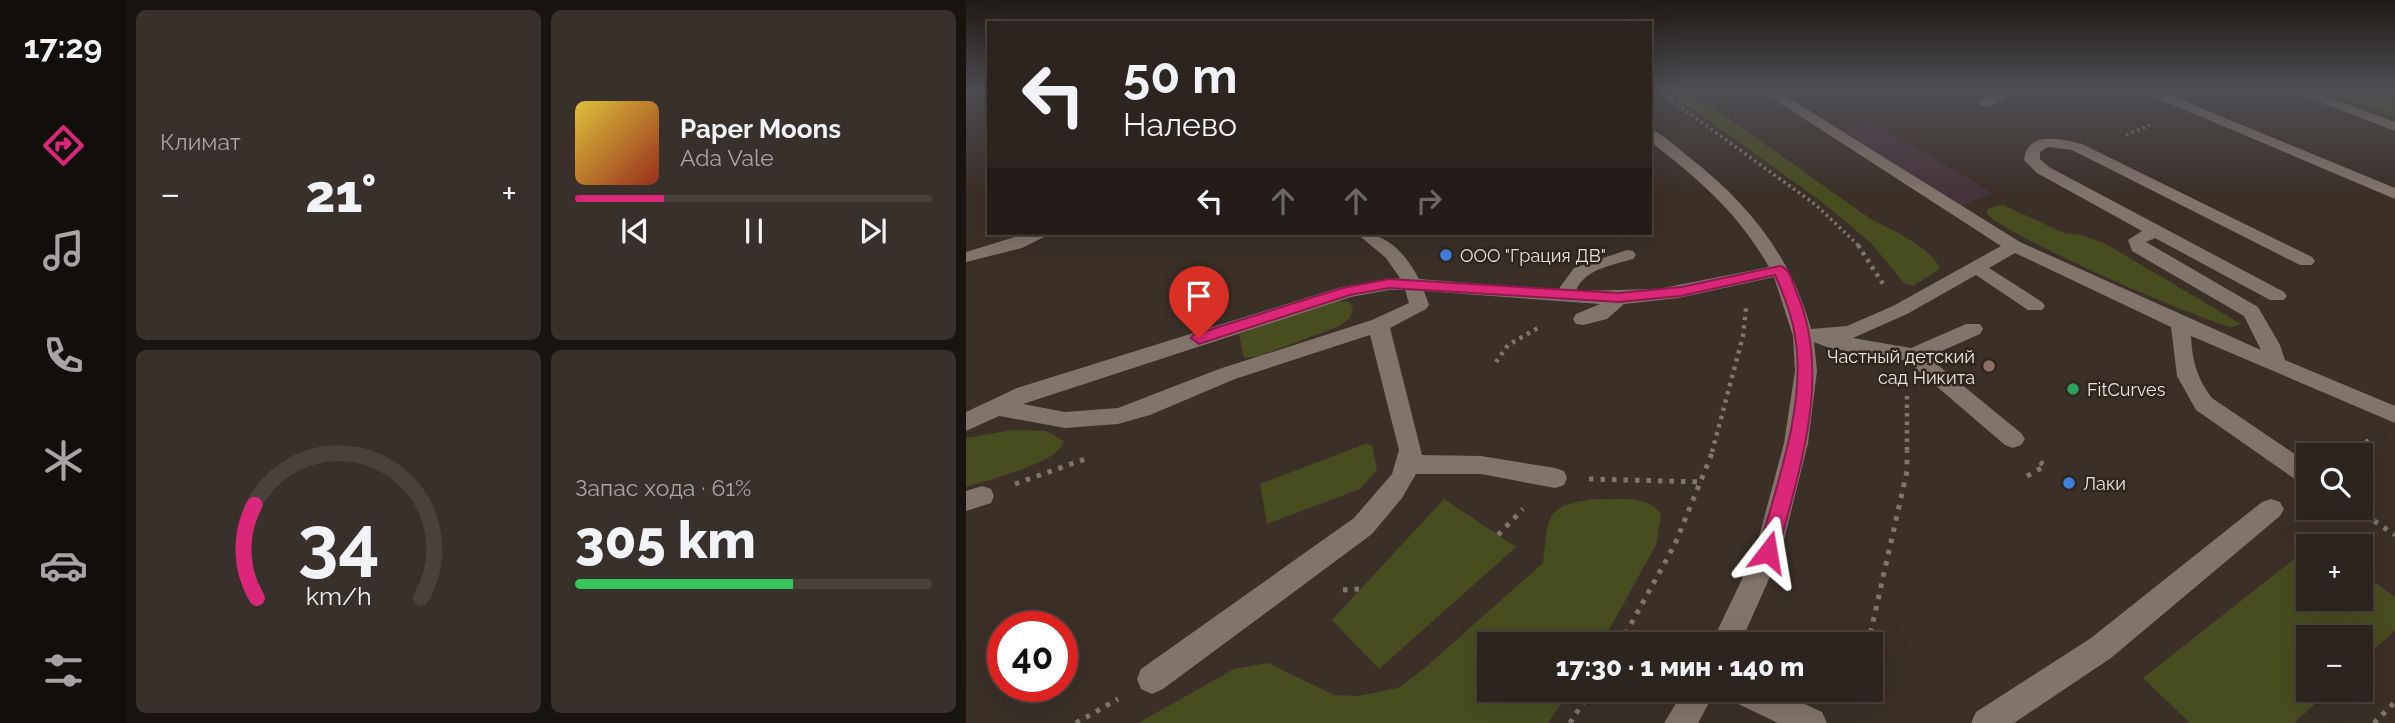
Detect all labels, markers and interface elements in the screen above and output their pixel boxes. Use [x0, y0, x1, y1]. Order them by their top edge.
text: 17:29 [24, 28, 102, 65]
text: 50 m [1123, 47, 1238, 104]
icon: left [1008, 49, 1099, 140]
text: Налево [1123, 106, 1237, 143]
text: Paper Moons [680, 114, 841, 144]
icon: directions [39, 121, 88, 170]
text: Климат [160, 128, 241, 155]
text: Ada Vale [680, 144, 774, 171]
text: 21° [305, 163, 376, 224]
text: − [160, 171, 180, 216]
text: + [501, 171, 517, 216]
icon: left [1191, 182, 1229, 220]
icon: ahead [1264, 182, 1302, 220]
icon: ahead [1337, 182, 1375, 220]
icon: right [1410, 182, 1448, 220]
icon: previous [616, 212, 654, 250]
icon: pause [735, 212, 773, 250]
icon: next [854, 212, 892, 250]
icon: music [39, 226, 88, 275]
place label: ООО "Грация ДВ" [1460, 245, 1606, 266]
marker: ООО "Грация ДВ" [1438, 247, 1454, 263]
pin [1169, 266, 1229, 338]
icon: arrive [1180, 277, 1218, 315]
icon: phone [39, 331, 88, 380]
place label: Частный детский сад Никита [1827, 346, 1975, 388]
marker: Частный детский сад Никита [1981, 358, 1997, 374]
place label: FitCurves [2087, 379, 2166, 400]
marker: FitCurves [2065, 381, 2081, 397]
icon: climate [39, 436, 88, 485]
map controls [2296, 443, 2373, 702]
button: search [2296, 443, 2373, 520]
place label: Лаки [2083, 473, 2126, 494]
text: Запас хода · 61% [575, 474, 752, 501]
marker: Лаки [2061, 475, 2077, 491]
text: 34 [297, 500, 380, 585]
text: 305 km [575, 509, 756, 570]
position arrow [1731, 515, 1805, 589]
button: + [2296, 534, 2373, 611]
icon: car [39, 541, 88, 590]
text: km/h [306, 580, 371, 610]
speed limit sign: 40 [987, 611, 1078, 702]
button: − [2296, 625, 2373, 702]
icon: filters [39, 646, 88, 695]
text: 17:30 · 1 мин · 140 m [1556, 652, 1804, 682]

